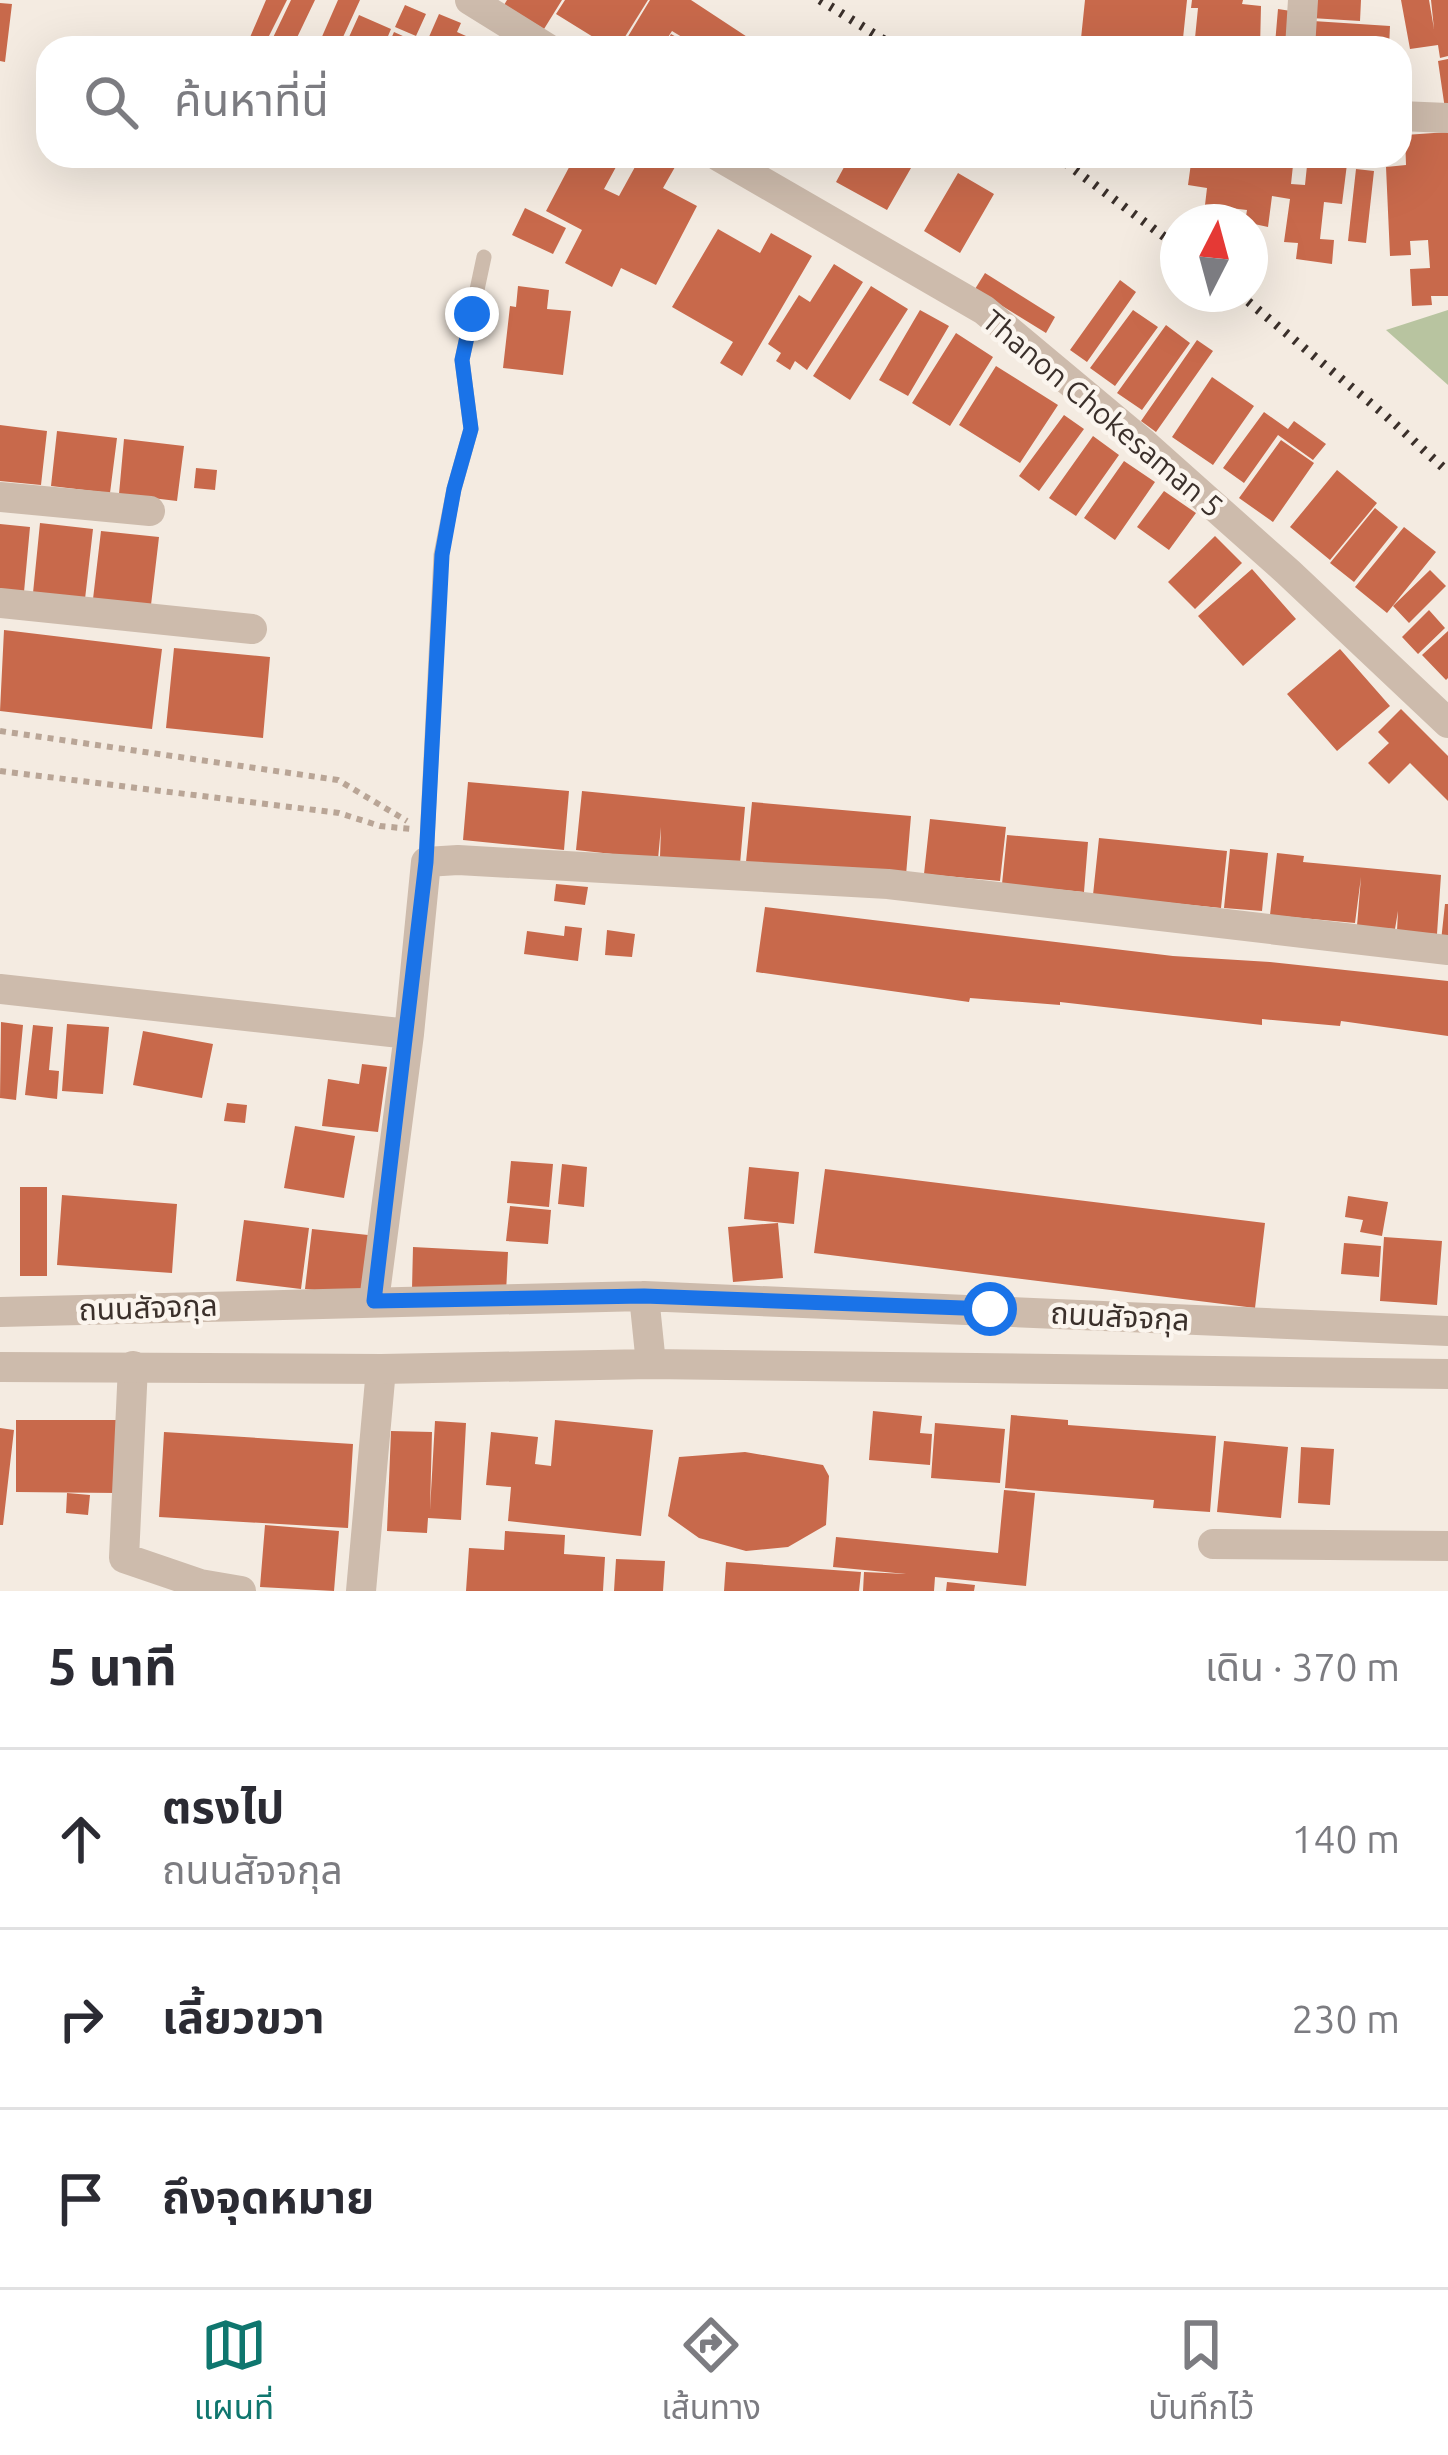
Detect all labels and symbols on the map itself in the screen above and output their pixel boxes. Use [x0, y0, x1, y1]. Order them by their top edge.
north arrow [1160, 204, 1268, 312]
route end [445, 287, 499, 341]
street label: Thanon Chokesaman 5 [976, 303, 1230, 523]
route start [963, 1282, 1017, 1336]
street label: ถนนสัจจกุล [78, 1288, 218, 1328]
street label: ถนนสัจจกุล [1050, 1295, 1190, 1339]

